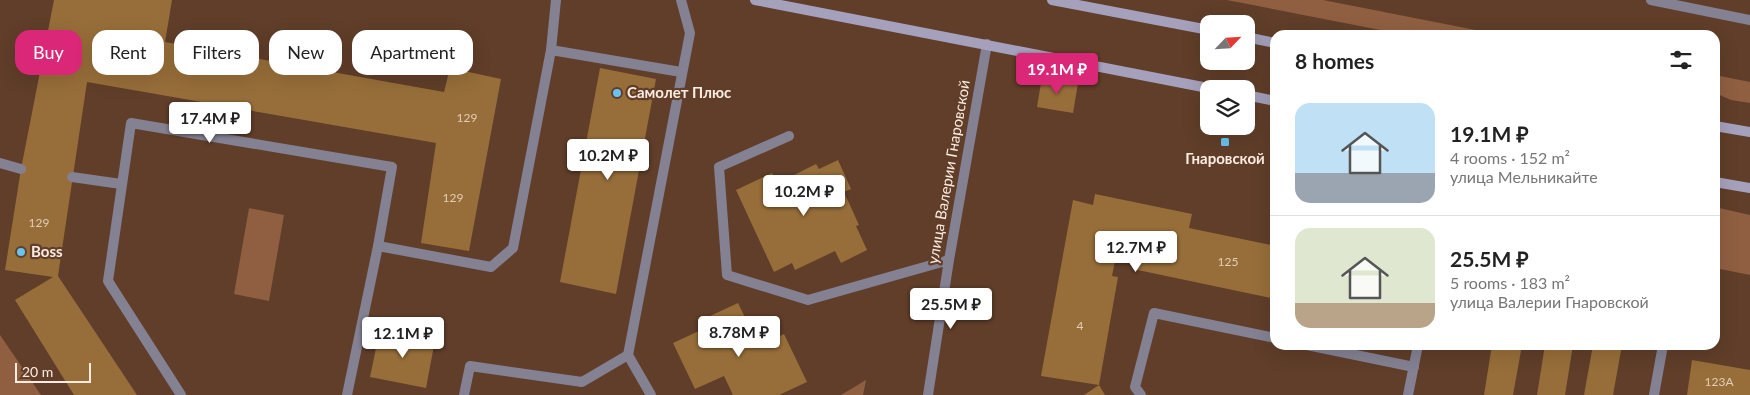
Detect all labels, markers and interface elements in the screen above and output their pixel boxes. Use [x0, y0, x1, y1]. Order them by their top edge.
north arrow [1200, 15, 1255, 70]
map controls [1200, 15, 1255, 135]
chip: Buy [15, 30, 82, 75]
chip: Rent [92, 30, 164, 75]
chip: Filters [174, 30, 259, 75]
chip: New [269, 30, 342, 75]
chip: Apartment [352, 30, 473, 75]
icon: filters [1667, 46, 1695, 74]
text: 8 homes [1295, 48, 1374, 73]
pin: 19.1M ₽ [1011, 52, 1103, 95]
text: 19.1M ₽ [1027, 59, 1087, 78]
street label: улица Валерии Гнаровской [923, 78, 973, 265]
button: layers [1200, 80, 1255, 135]
place label: Самолет Плюс [627, 83, 731, 101]
marker: Самолет Плюс [611, 87, 623, 99]
pin: 17.4M ₽ [164, 102, 256, 144]
text: 17.4M ₽ [180, 108, 240, 127]
house number: 129 [457, 110, 477, 125]
text: 19.1M ₽ [1450, 121, 1529, 146]
icon: home [1335, 123, 1395, 183]
marker: Гнаровской [1219, 136, 1231, 148]
pin: 10.2M ₽ [562, 138, 654, 181]
text: 10.2M ₽ [578, 145, 638, 164]
text: 4 rooms · 152 m² [1450, 148, 1570, 167]
place label: Гнаровской [1185, 149, 1265, 167]
text: улица Мельникайте [1450, 167, 1598, 186]
pin: 10.2M ₽ [758, 174, 850, 217]
text: 10.2M ₽ [774, 181, 834, 200]
house number: 129 [443, 190, 463, 205]
house number: 129 [29, 215, 49, 230]
pin: 12.7M ₽ [1090, 230, 1182, 273]
text: 12.7M ₽ [1106, 237, 1166, 256]
place label: Boss [31, 242, 63, 260]
marker: Boss [15, 246, 27, 258]
text: 25.5M ₽ [1450, 246, 1529, 271]
icon: home [1335, 248, 1395, 308]
house number: 125 [1218, 254, 1238, 269]
text: 5 rooms · 183 m² [1450, 273, 1570, 292]
pin: 25.5M ₽ [905, 288, 997, 330]
text: улица Валерии Гнаровской [1450, 292, 1649, 311]
text: 25.5M ₽ [921, 294, 981, 313]
pin: 12.1M ₽ [357, 316, 449, 359]
pin: 8.78M ₽ [693, 316, 785, 358]
house number: 4 [1077, 318, 1084, 333]
text: 8.78M ₽ [709, 322, 769, 341]
text: 12.1M ₽ [373, 323, 433, 342]
scale bar [15, 360, 91, 383]
text: 20 m [22, 363, 53, 380]
house number: 123А [1705, 374, 1734, 389]

